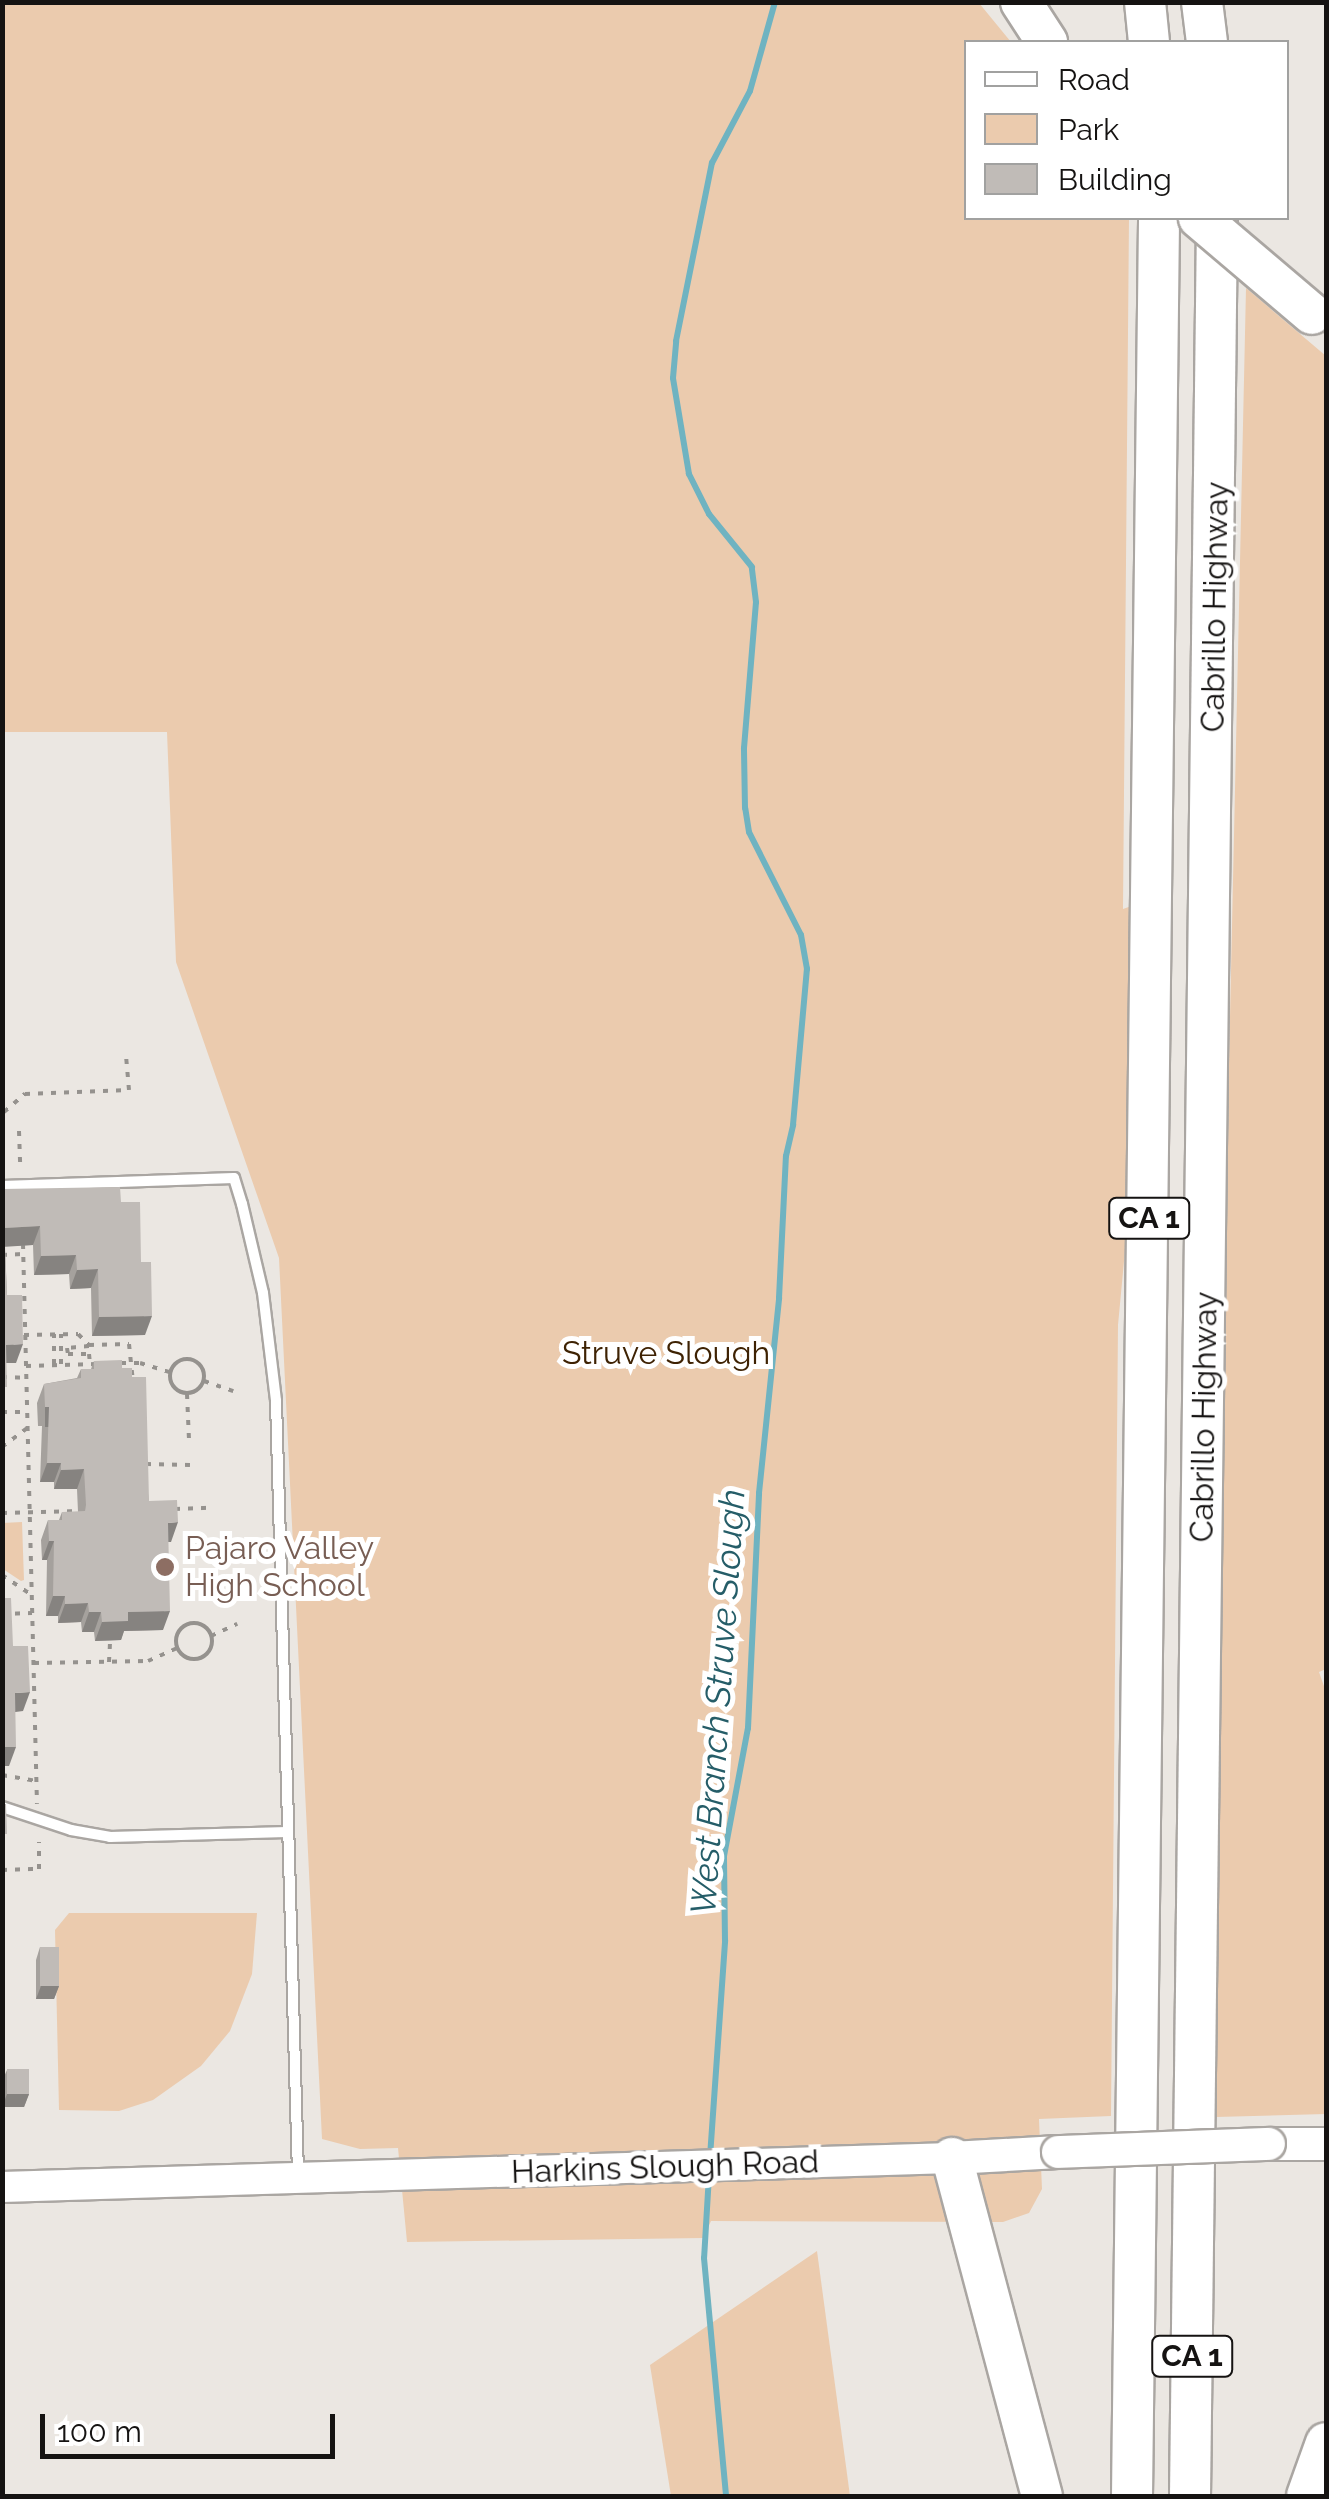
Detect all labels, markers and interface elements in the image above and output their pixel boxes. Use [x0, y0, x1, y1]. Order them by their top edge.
legend [964, 40, 1289, 220]
text: Road [1058, 62, 1130, 97]
text: Park [1058, 112, 1119, 147]
text: Building [1058, 162, 1172, 197]
street label: Cabrillo Highway [1194, 481, 1236, 733]
road number: CA 1 [1106, 1193, 1192, 1243]
street label: Cabrillo Highway [1183, 1291, 1225, 1543]
park label: Struve Slough [562, 1334, 770, 1372]
water label: West Branch Struve Slough [682, 1488, 754, 1916]
place label: Pajaro Valley High School [185, 1530, 375, 1605]
marker: Pajaro Valley High School [154, 1556, 176, 1578]
street label: Harkins Slough Road [510, 2142, 820, 2192]
road number: CA 1 [1150, 2331, 1234, 2381]
scale bar [45, 2394, 340, 2456]
text: 100 m [57, 2414, 142, 2449]

